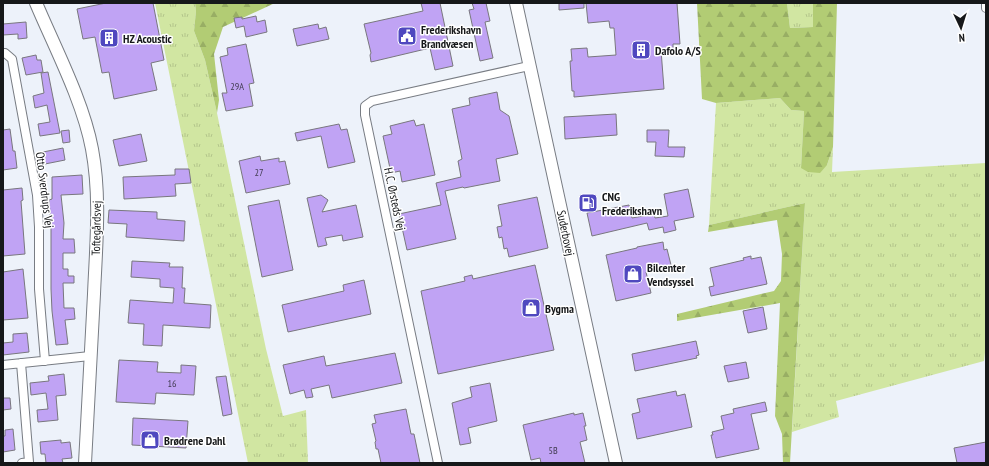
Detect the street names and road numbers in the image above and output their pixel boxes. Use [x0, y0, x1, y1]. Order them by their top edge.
street label: Otto Sverdrups Vej [33, 151, 57, 229]
street label: H.C. Ørsteds Vej [381, 166, 409, 232]
street label: Toftegårdsvej [88, 200, 104, 256]
street label: Suderbovej [554, 209, 578, 257]

